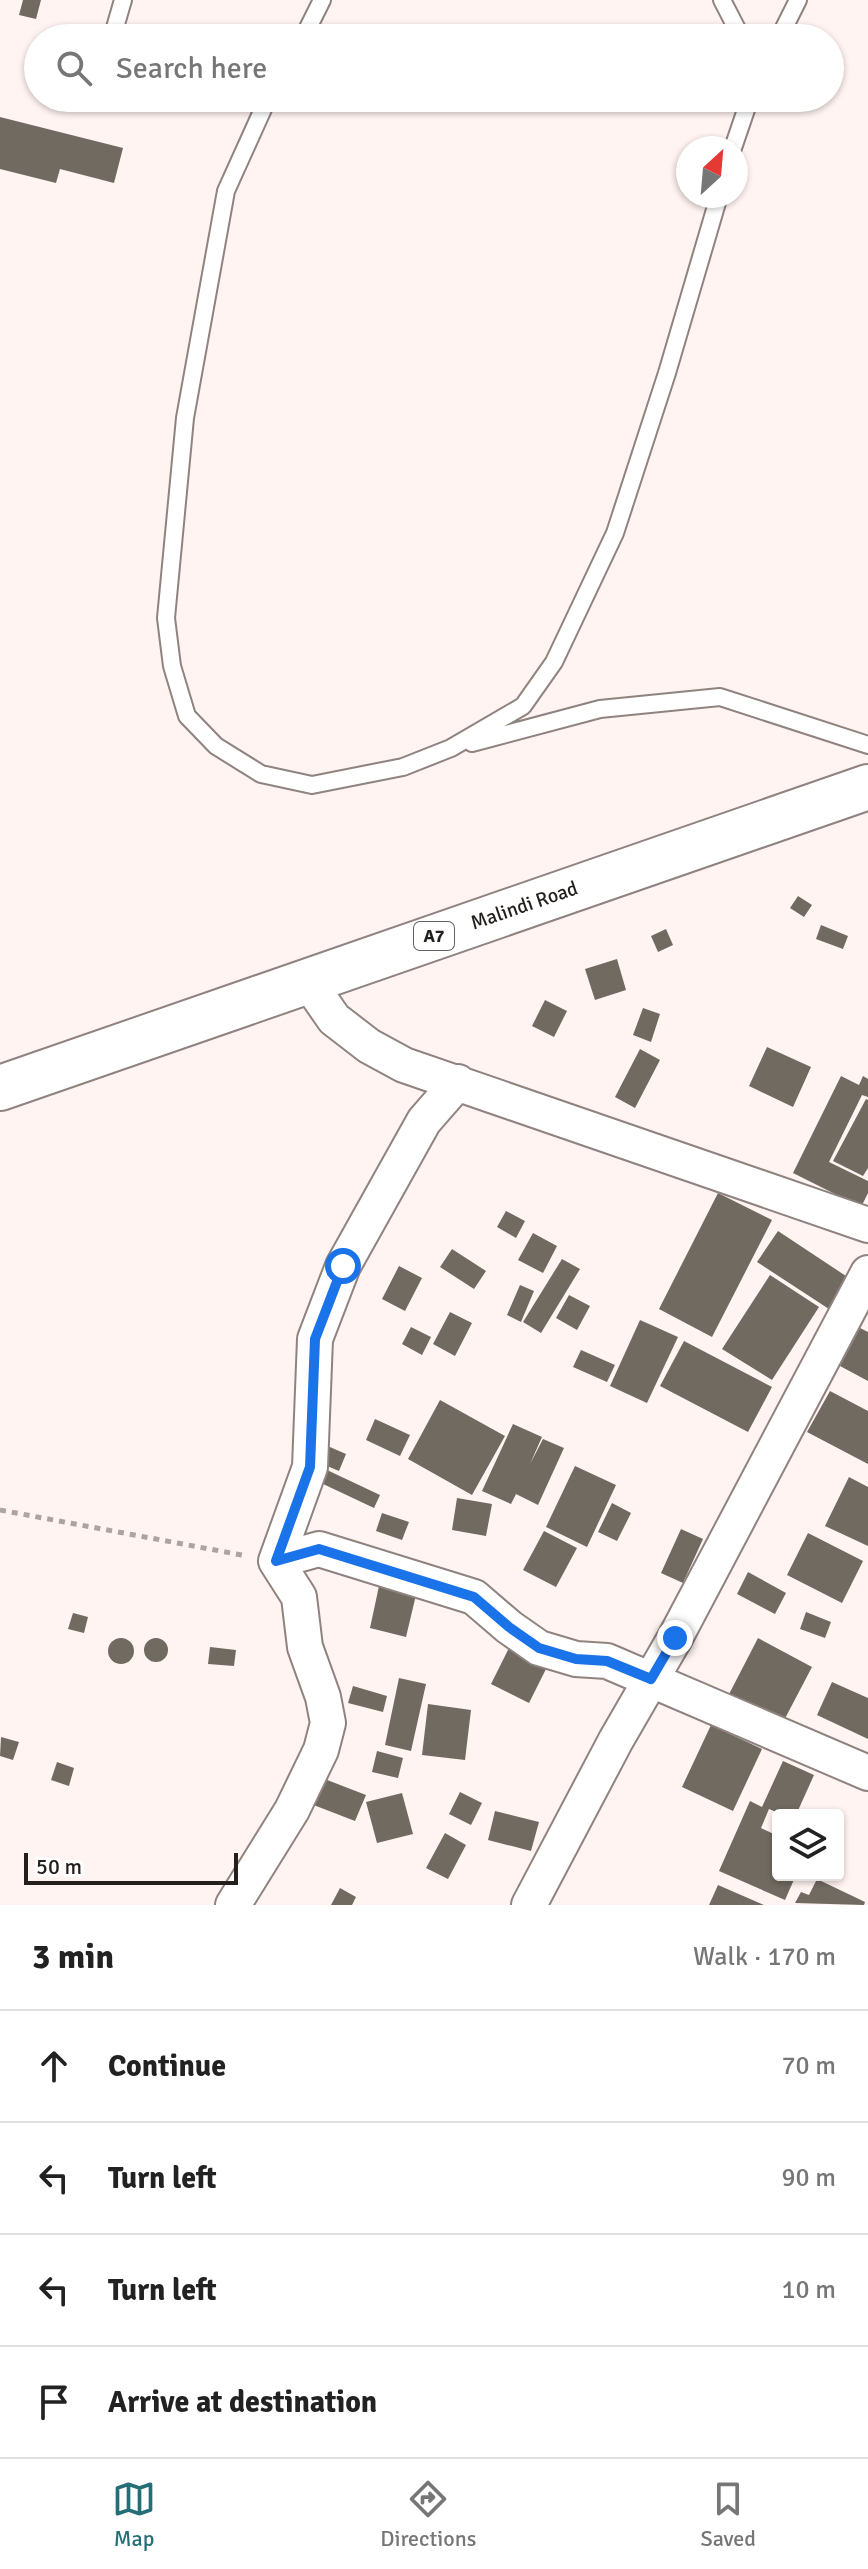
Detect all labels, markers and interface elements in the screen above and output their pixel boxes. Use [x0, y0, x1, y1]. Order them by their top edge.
search box [24, 24, 844, 112]
icon: search [52, 46, 96, 90]
text: Search here [116, 50, 267, 87]
north arrow [676, 136, 748, 208]
street label: Malindi Road [467, 875, 581, 935]
road number: A7 [414, 922, 454, 950]
route start [325, 1248, 361, 1284]
route end [657, 1620, 693, 1656]
map controls [772, 1809, 844, 1881]
button: layers [772, 1809, 844, 1881]
scale bar [24, 1849, 238, 1885]
text: 50 m [36, 1853, 82, 1880]
text: 3 min [32, 1936, 114, 1978]
text: Walk · 170 m [693, 1941, 836, 1973]
icon: ahead [32, 2044, 76, 2088]
text: Continue [108, 2048, 226, 2085]
text: 70 m [781, 2050, 836, 2082]
icon: left [32, 2156, 76, 2200]
text: Turn left [108, 2160, 217, 2197]
text: 90 m [781, 2162, 836, 2194]
icon: left [32, 2268, 76, 2312]
text: Turn left [108, 2272, 217, 2309]
text: 10 m [781, 2274, 836, 2306]
icon: arrive [32, 2380, 76, 2424]
text: Arrive at destination [108, 2384, 377, 2421]
tab: Map [112, 2477, 156, 2552]
tab: Directions [380, 2477, 476, 2552]
tab: Saved [701, 2477, 756, 2552]

